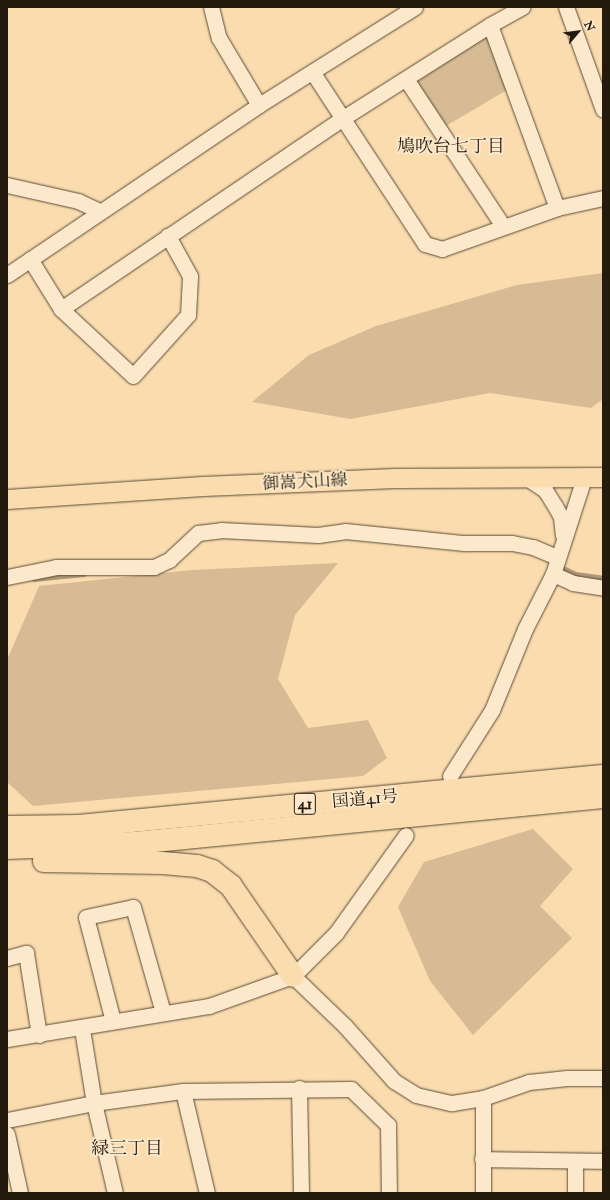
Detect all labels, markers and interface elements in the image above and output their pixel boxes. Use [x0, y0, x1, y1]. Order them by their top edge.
north arrow [558, 12, 598, 52]
text: N [581, 19, 597, 34]
district label: 鳩吹台七丁目 [397, 136, 505, 158]
street label: 御嵩犬山線 [262, 470, 348, 494]
street label: 国道41号 [331, 786, 399, 812]
road number: 41 [293, 790, 317, 818]
district label: 緑三丁目 [91, 1138, 163, 1160]

